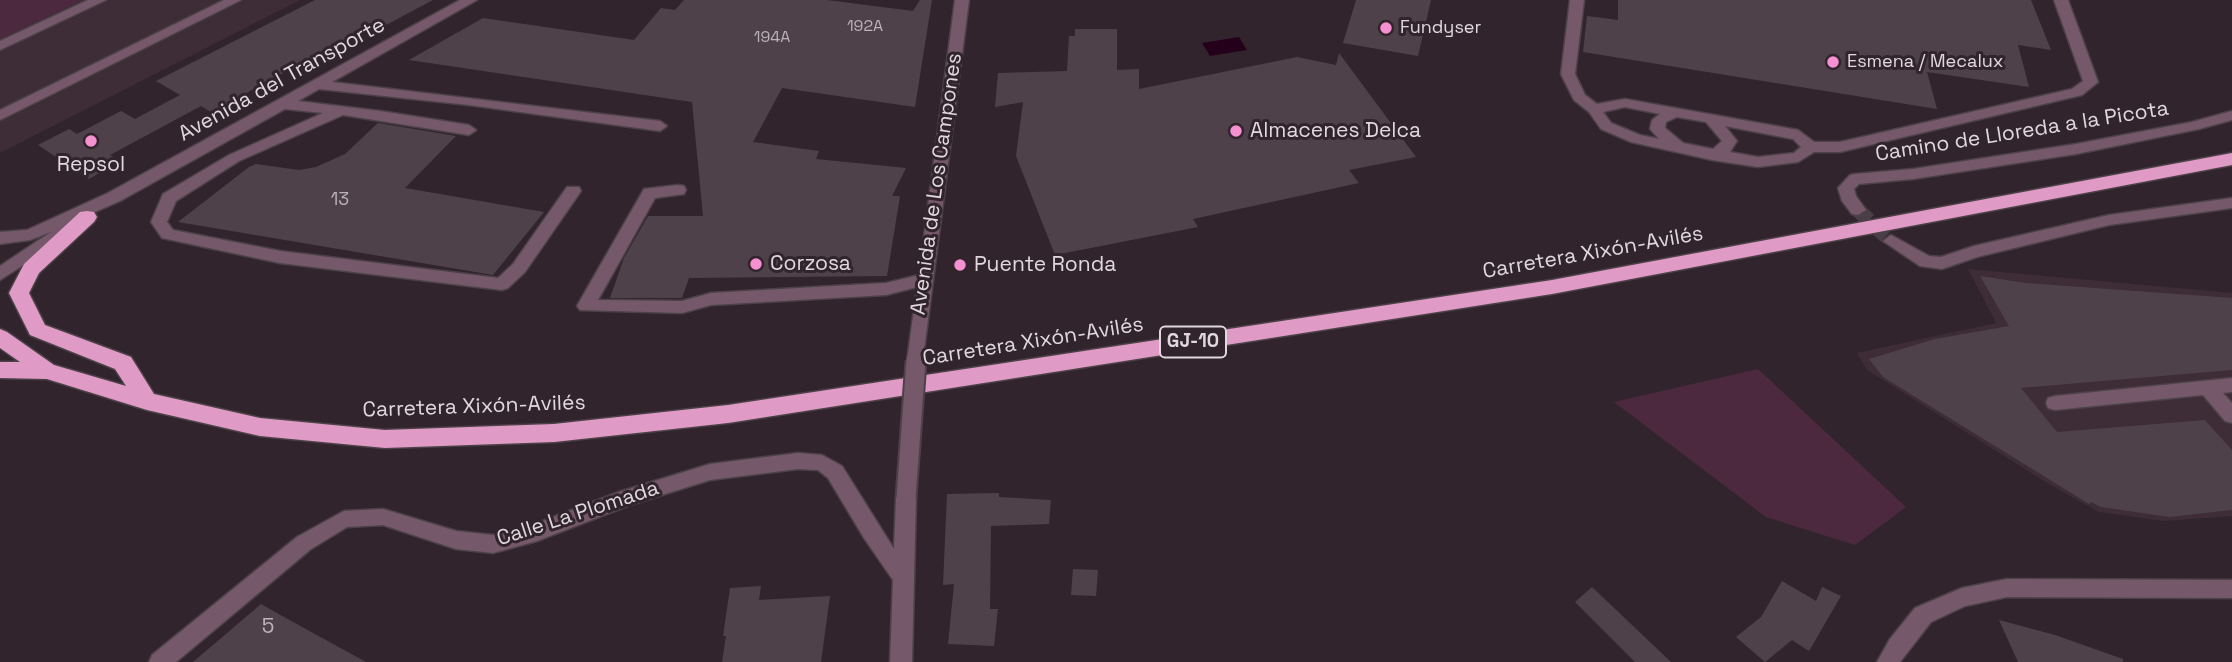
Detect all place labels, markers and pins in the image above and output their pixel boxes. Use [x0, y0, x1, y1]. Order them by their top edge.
place label: Fundyser [1400, 17, 1481, 39]
marker: Fundyser [1378, 20, 1394, 36]
place label: Esmena / Mecalux [1847, 51, 2003, 73]
marker: Esmena / Mecalux [1825, 54, 1841, 70]
place label: Almacenes Delca [1250, 118, 1421, 144]
marker: Almacenes Delca [1228, 123, 1244, 139]
marker: Repsol [83, 133, 99, 149]
place label: Repsol [57, 152, 125, 178]
place label: Corzosa [770, 251, 851, 277]
place label: Puente Ronda [974, 252, 1116, 278]
marker: Corzosa [748, 256, 764, 272]
marker: Puente Ronda [952, 257, 968, 273]

